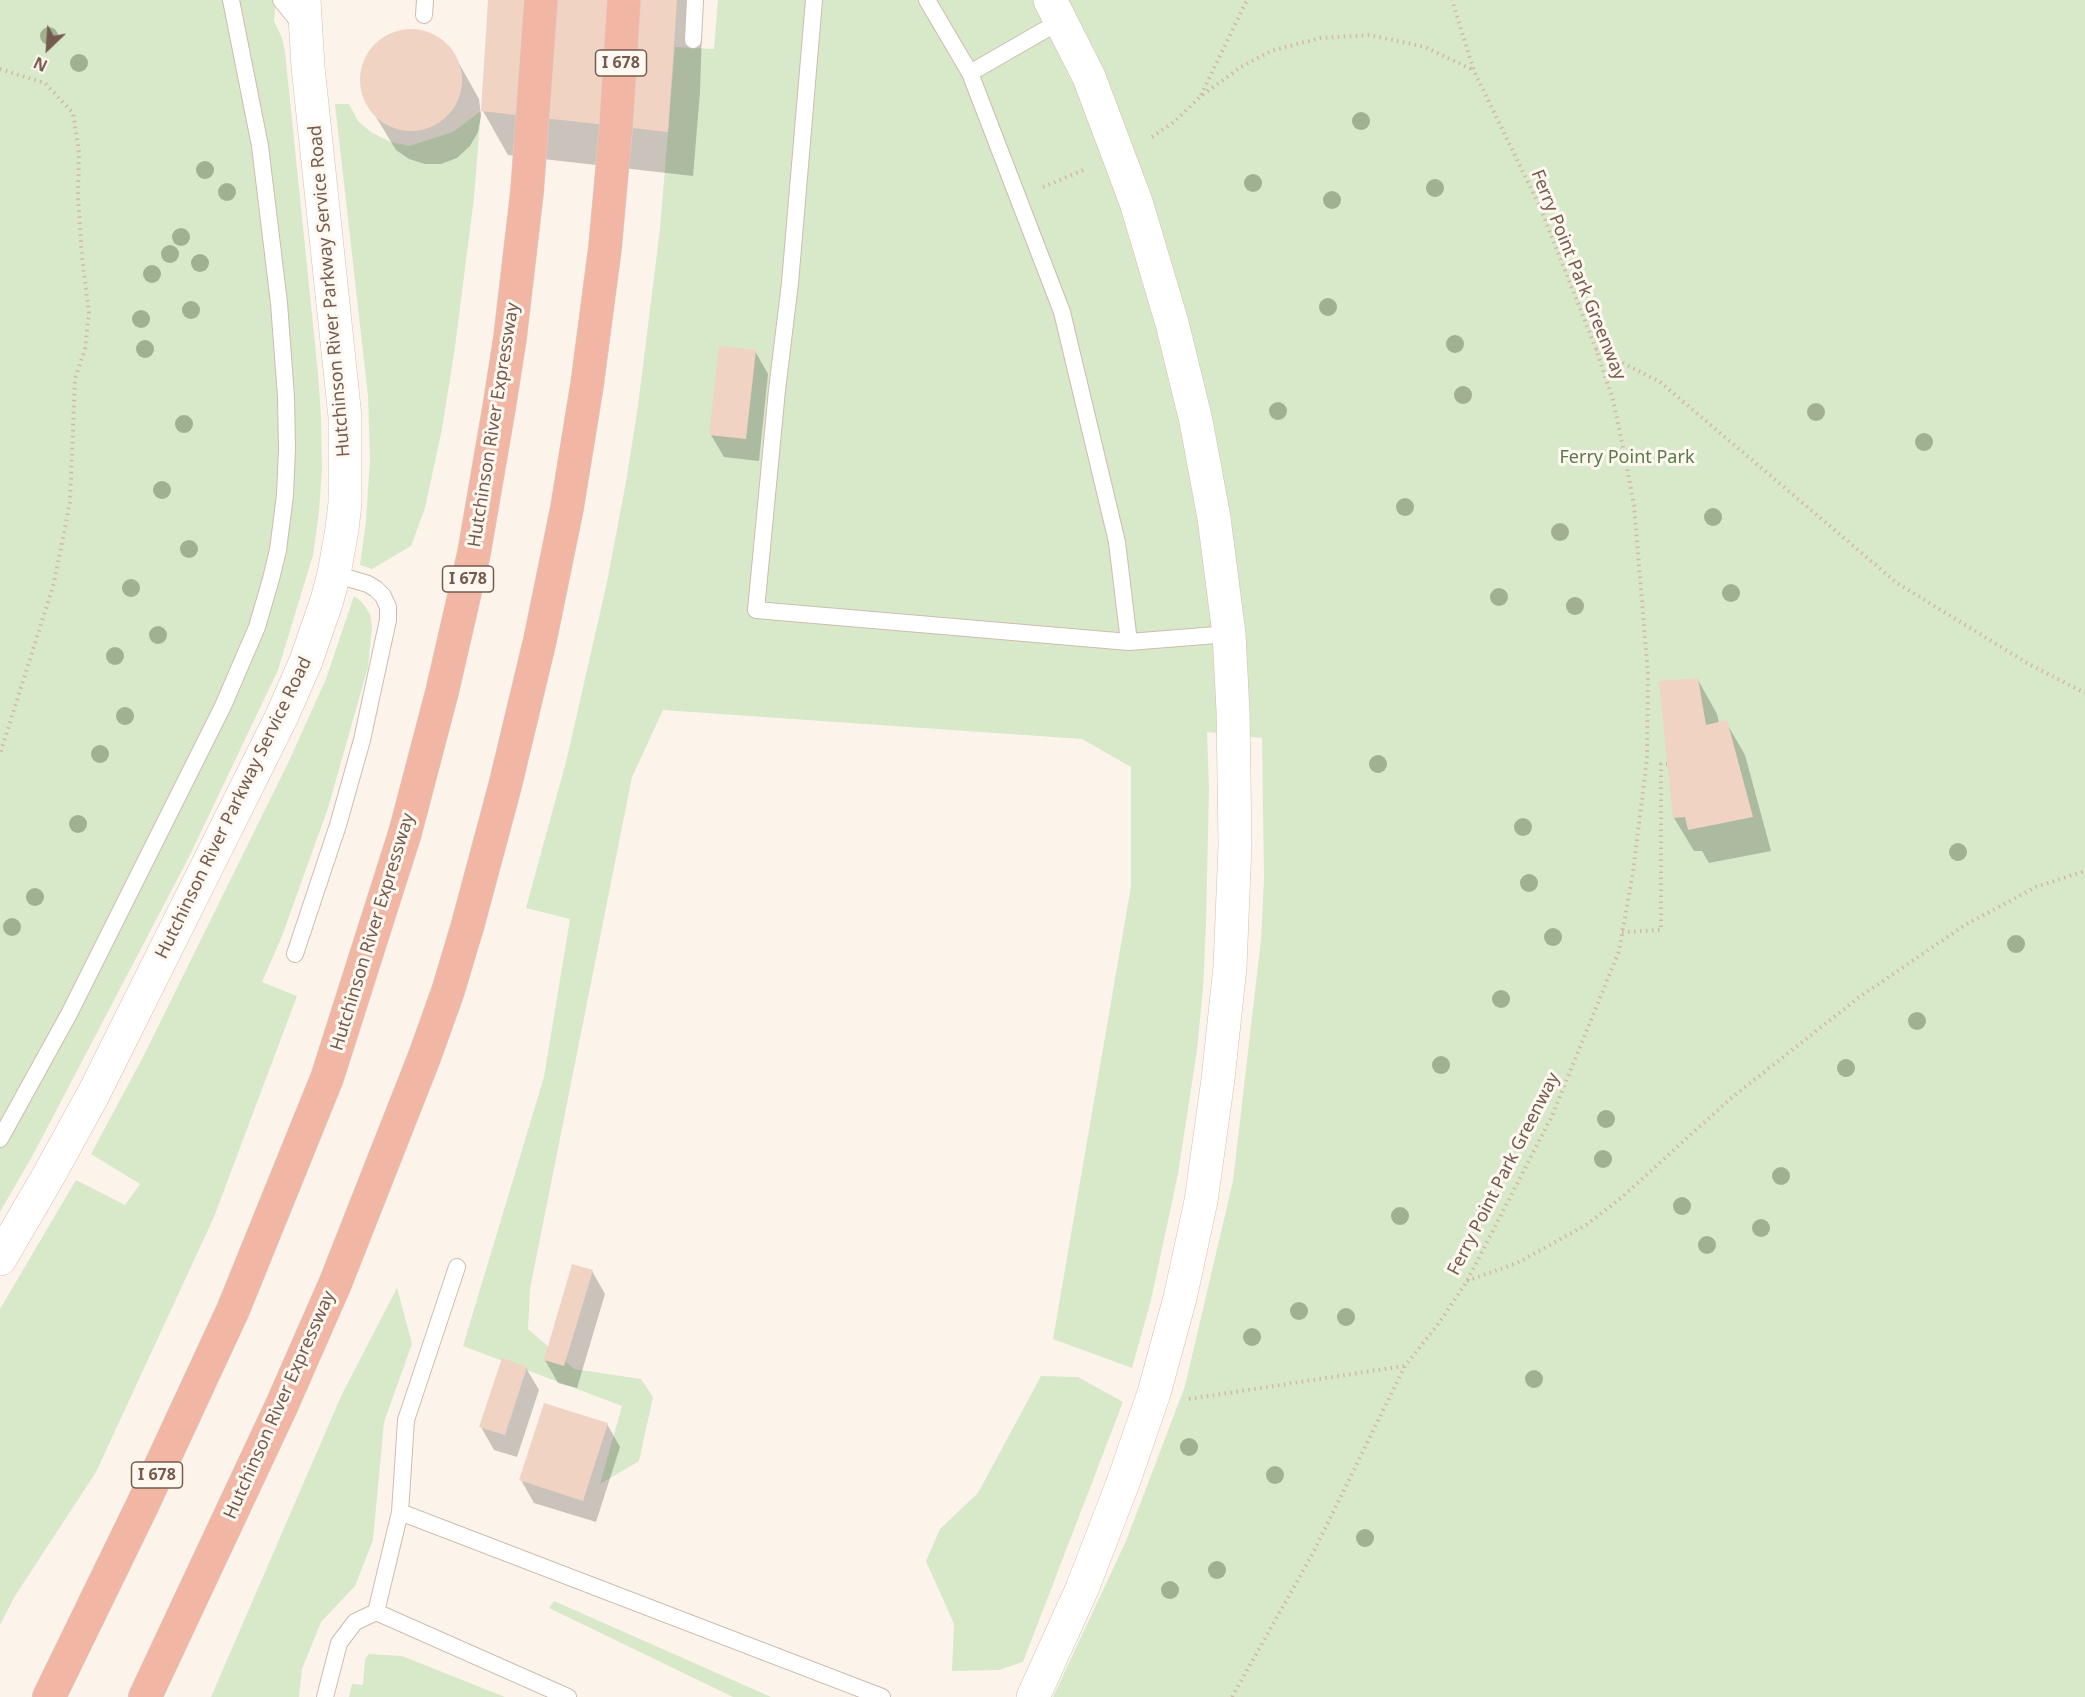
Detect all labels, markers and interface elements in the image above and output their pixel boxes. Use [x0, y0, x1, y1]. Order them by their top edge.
north arrow [18, 18, 78, 78]
road number: I 678 [596, 50, 646, 76]
text: N [30, 52, 51, 77]
street label: Hutchinson River Parkway Service Road [305, 124, 355, 458]
street label: Ferry Point Park Greenway [1526, 167, 1630, 383]
street label: Hutchinson River Expressway [464, 301, 524, 549]
park label: Ferry Point Park [1560, 447, 1694, 469]
road number: I 678 [442, 566, 494, 592]
street label: Hutchinson River Parkway Service Road [151, 654, 317, 962]
street label: Hutchinson River Expressway [326, 810, 420, 1054]
street label: Ferry Point Park Greenway [1443, 1069, 1565, 1279]
street label: Hutchinson River Expressway [220, 1288, 340, 1522]
road number: I 678 [132, 1462, 182, 1488]

